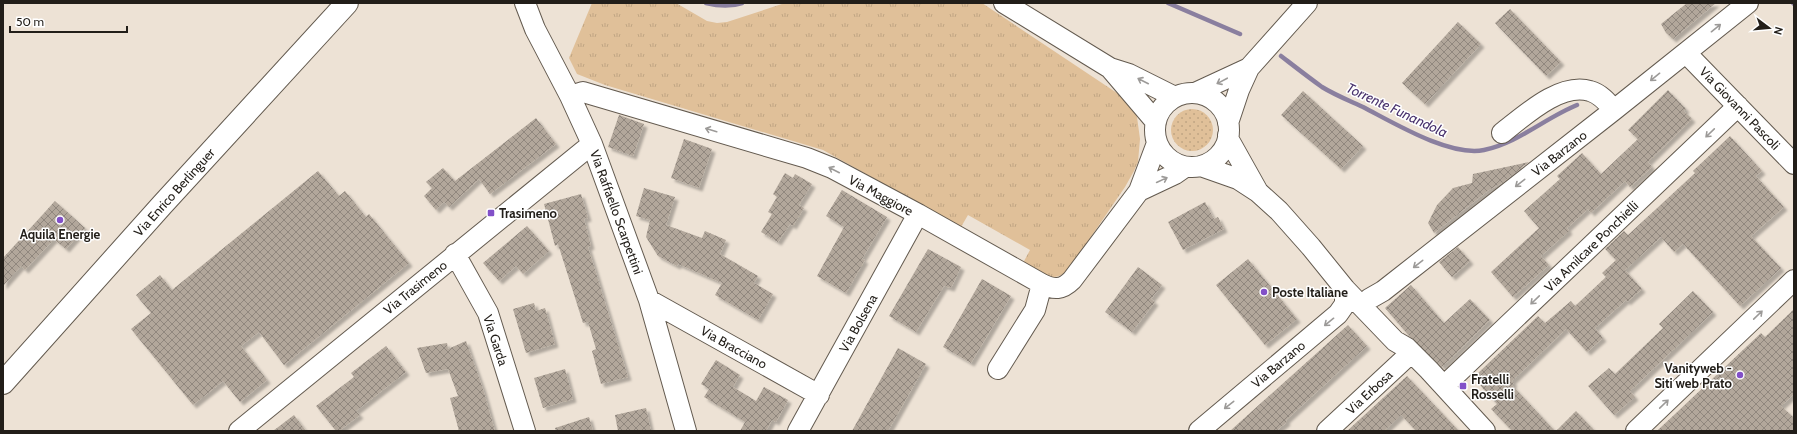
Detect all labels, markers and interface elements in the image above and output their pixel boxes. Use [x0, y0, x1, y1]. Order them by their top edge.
scale bar [10, 8, 127, 34]
north arrow [1749, 8, 1789, 48]
text: 50 m [16, 14, 44, 29]
one-way arrow [1711, 24, 1722, 33]
text: N [1771, 25, 1786, 36]
street label: Via Giovanni Pascoli [1696, 63, 1784, 153]
one-way arrow [1650, 72, 1661, 81]
one-way arrow [1137, 77, 1149, 84]
one-way arrow [1216, 77, 1228, 85]
water label: Torrente Funandola [1343, 79, 1451, 141]
one-way arrow [704, 126, 717, 133]
street label: Via Barzano [1528, 127, 1590, 179]
one-way arrow [1705, 128, 1715, 138]
street label: Via Enrico Berlinguer [130, 144, 218, 239]
street label: Via Raffaello Scarpettini [587, 148, 647, 276]
one-way arrow [828, 166, 840, 173]
street label: Via Maggiore [846, 171, 916, 219]
one-way arrow [1156, 176, 1168, 183]
one-way arrow [1515, 179, 1526, 188]
street label: Via Amilcare Ponchielli [1541, 197, 1641, 295]
place label: Trasimeno [499, 205, 558, 221]
marker: Trasimeno [486, 208, 496, 218]
marker: Aquila Energie [55, 215, 65, 225]
place label: Aquila Energie [20, 226, 101, 242]
street label: Via Trasimeno [380, 257, 450, 317]
one-way arrow [1413, 259, 1424, 268]
place label: Poste Italiane [1272, 284, 1348, 300]
marker: Poste Italiane [1259, 287, 1269, 297]
street label: Via Bolsena [836, 290, 881, 355]
one-way arrow [1530, 295, 1540, 305]
one-way arrow [1753, 310, 1763, 319]
street label: Via Garda [480, 312, 512, 368]
one-way arrow [1323, 317, 1334, 326]
street label: Via Bracciano [698, 322, 770, 372]
street label: Via Barzano [1248, 337, 1308, 391]
place label: Vanityweb - Siti web Prato [1654, 360, 1733, 391]
street label: Via Erbosa [1342, 366, 1396, 417]
marker: Vanityweb - Siti web Prato [1735, 370, 1745, 380]
place label: Fratelli Rosselli [1471, 371, 1514, 402]
marker: Fratelli Rosselli [1458, 381, 1468, 391]
one-way arrow [1659, 399, 1669, 409]
one-way arrow [1223, 401, 1234, 409]

